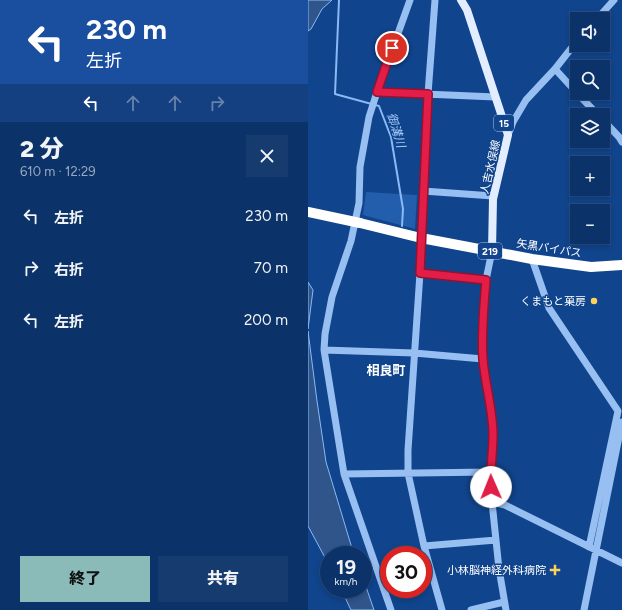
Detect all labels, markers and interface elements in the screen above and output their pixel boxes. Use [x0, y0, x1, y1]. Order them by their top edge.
text: 230 m [86, 12, 167, 46]
map controls [570, 12, 610, 244]
button: sound [570, 12, 610, 52]
icon: left [20, 16, 72, 68]
pin [375, 31, 409, 65]
icon: arrive [381, 37, 403, 59]
text: 左折 [86, 50, 122, 72]
button: search [570, 60, 610, 100]
icon: left [80, 92, 102, 114]
icon: ahead [122, 92, 144, 114]
icon: ahead [164, 92, 186, 114]
icon: right [206, 92, 228, 114]
button: layers [570, 108, 610, 148]
water label: 御溝川 [384, 111, 409, 151]
road number: 15 [494, 115, 514, 131]
text: 2 分 [20, 134, 64, 163]
button: close [246, 135, 288, 177]
street label: 人吉水俣線 [478, 139, 503, 195]
button: + [570, 156, 610, 196]
text: 610 m · 12:29 [20, 164, 96, 179]
button: − [570, 204, 610, 244]
icon: left [20, 205, 42, 227]
text: 230 m [245, 207, 288, 225]
text: 左折 [54, 209, 84, 227]
street label: 矢黒バイパス [515, 237, 582, 260]
road number: 219 [478, 243, 502, 259]
icon: right [20, 257, 42, 279]
text: 70 m [254, 259, 288, 277]
text: 右折 [54, 261, 84, 279]
place label: くまもと菓房 [520, 295, 586, 308]
marker: くまもと菓房 [589, 296, 599, 306]
icon: left [20, 309, 42, 331]
text: 200 m [244, 311, 288, 329]
text: 左折 [54, 313, 84, 331]
district label: 相良町 [366, 363, 406, 378]
position arrow [470, 466, 512, 508]
speed limit sign: 30 [380, 546, 432, 598]
text: 19 [336, 555, 356, 579]
button: 終了 [20, 556, 150, 602]
button: 共有 [158, 556, 288, 602]
place label: 小林脳神経外科病院 [447, 564, 546, 577]
marker: 小林脳神経外科病院 [549, 564, 561, 576]
text: km/h [335, 575, 357, 588]

